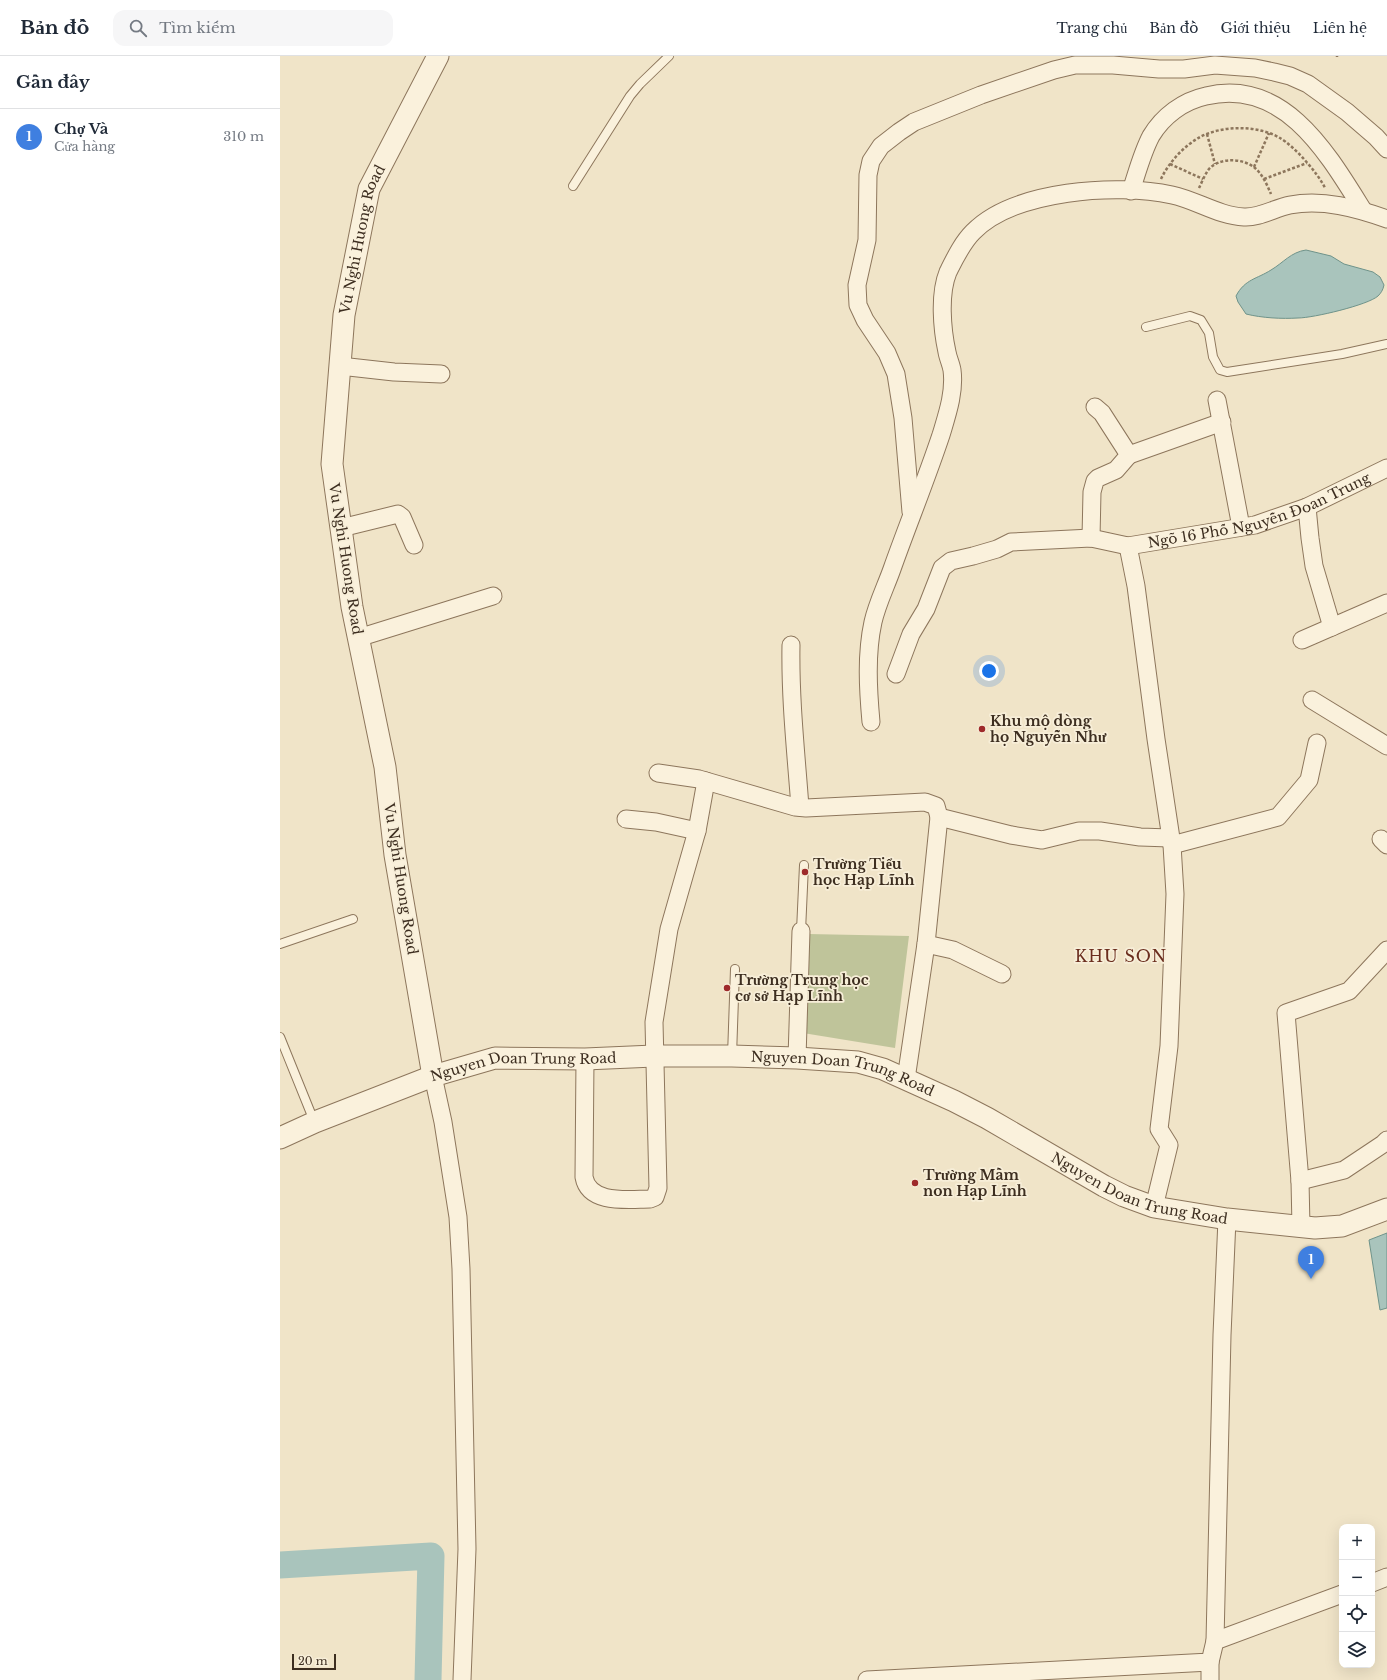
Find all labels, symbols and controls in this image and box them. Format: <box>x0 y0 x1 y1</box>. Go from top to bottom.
search box <box>113 10 393 46</box>
text: Bản đồ <box>20 16 89 39</box>
icon: search <box>127 17 149 39</box>
text: Tìm kiếm <box>159 18 236 37</box>
text: Trang chủ <box>1057 19 1127 37</box>
text: Bản đồ <box>1149 19 1198 37</box>
text: Giới thiệu <box>1220 19 1291 37</box>
text: Liên hệ <box>1313 19 1367 37</box>
text: Gần đây <box>16 72 90 93</box>
text: Chợ Và <box>54 119 108 138</box>
text: 1 <box>26 128 32 145</box>
text: 310 m <box>223 128 264 145</box>
text: Cửa hàng <box>54 138 115 155</box>
street label: Vu Nghi Huong Road <box>335 161 389 317</box>
street label: Ngõ 16 Phố Nguyễn Đoan Trung <box>1146 468 1374 552</box>
street label: Vu Nghi Huong Road <box>325 481 367 637</box>
your location <box>979 661 999 681</box>
place label: Khu mộ dòng họ Nguyễn Như <box>990 712 1107 746</box>
marker: Khu mộ dòng họ Nguyễn Như <box>977 724 987 734</box>
street label: Vu Nghi Huong Road <box>380 801 422 957</box>
place label: Trường Tiểu học Hạp Lĩnh <box>813 855 914 889</box>
marker: Trường Tiểu học Hạp Lĩnh <box>800 867 810 877</box>
district label: KHU SON <box>1075 946 1167 966</box>
place label: Trường Trung học cơ sở Hạp Lĩnh <box>735 971 869 1005</box>
marker: Trường Trung học cơ sở Hạp Lĩnh <box>722 983 732 993</box>
street label: Nguyen Doan Trung Road <box>428 1048 617 1085</box>
street label: Nguyen Doan Trung Road <box>751 1048 938 1100</box>
street label: Nguyen Doan Trung Road <box>1048 1148 1230 1228</box>
place label: Trường Mầm non Hạp Lĩnh <box>923 1166 1027 1200</box>
marker: Trường Mầm non Hạp Lĩnh <box>910 1178 920 1188</box>
pin: 1 <box>1298 1246 1324 1279</box>
map controls <box>1339 1524 1375 1668</box>
button: + <box>1339 1524 1375 1560</box>
button: − <box>1339 1560 1375 1596</box>
button: locate <box>1339 1596 1375 1632</box>
button: layers <box>1339 1632 1375 1668</box>
scale bar <box>292 1652 336 1671</box>
text: 20 m <box>298 1654 328 1668</box>

